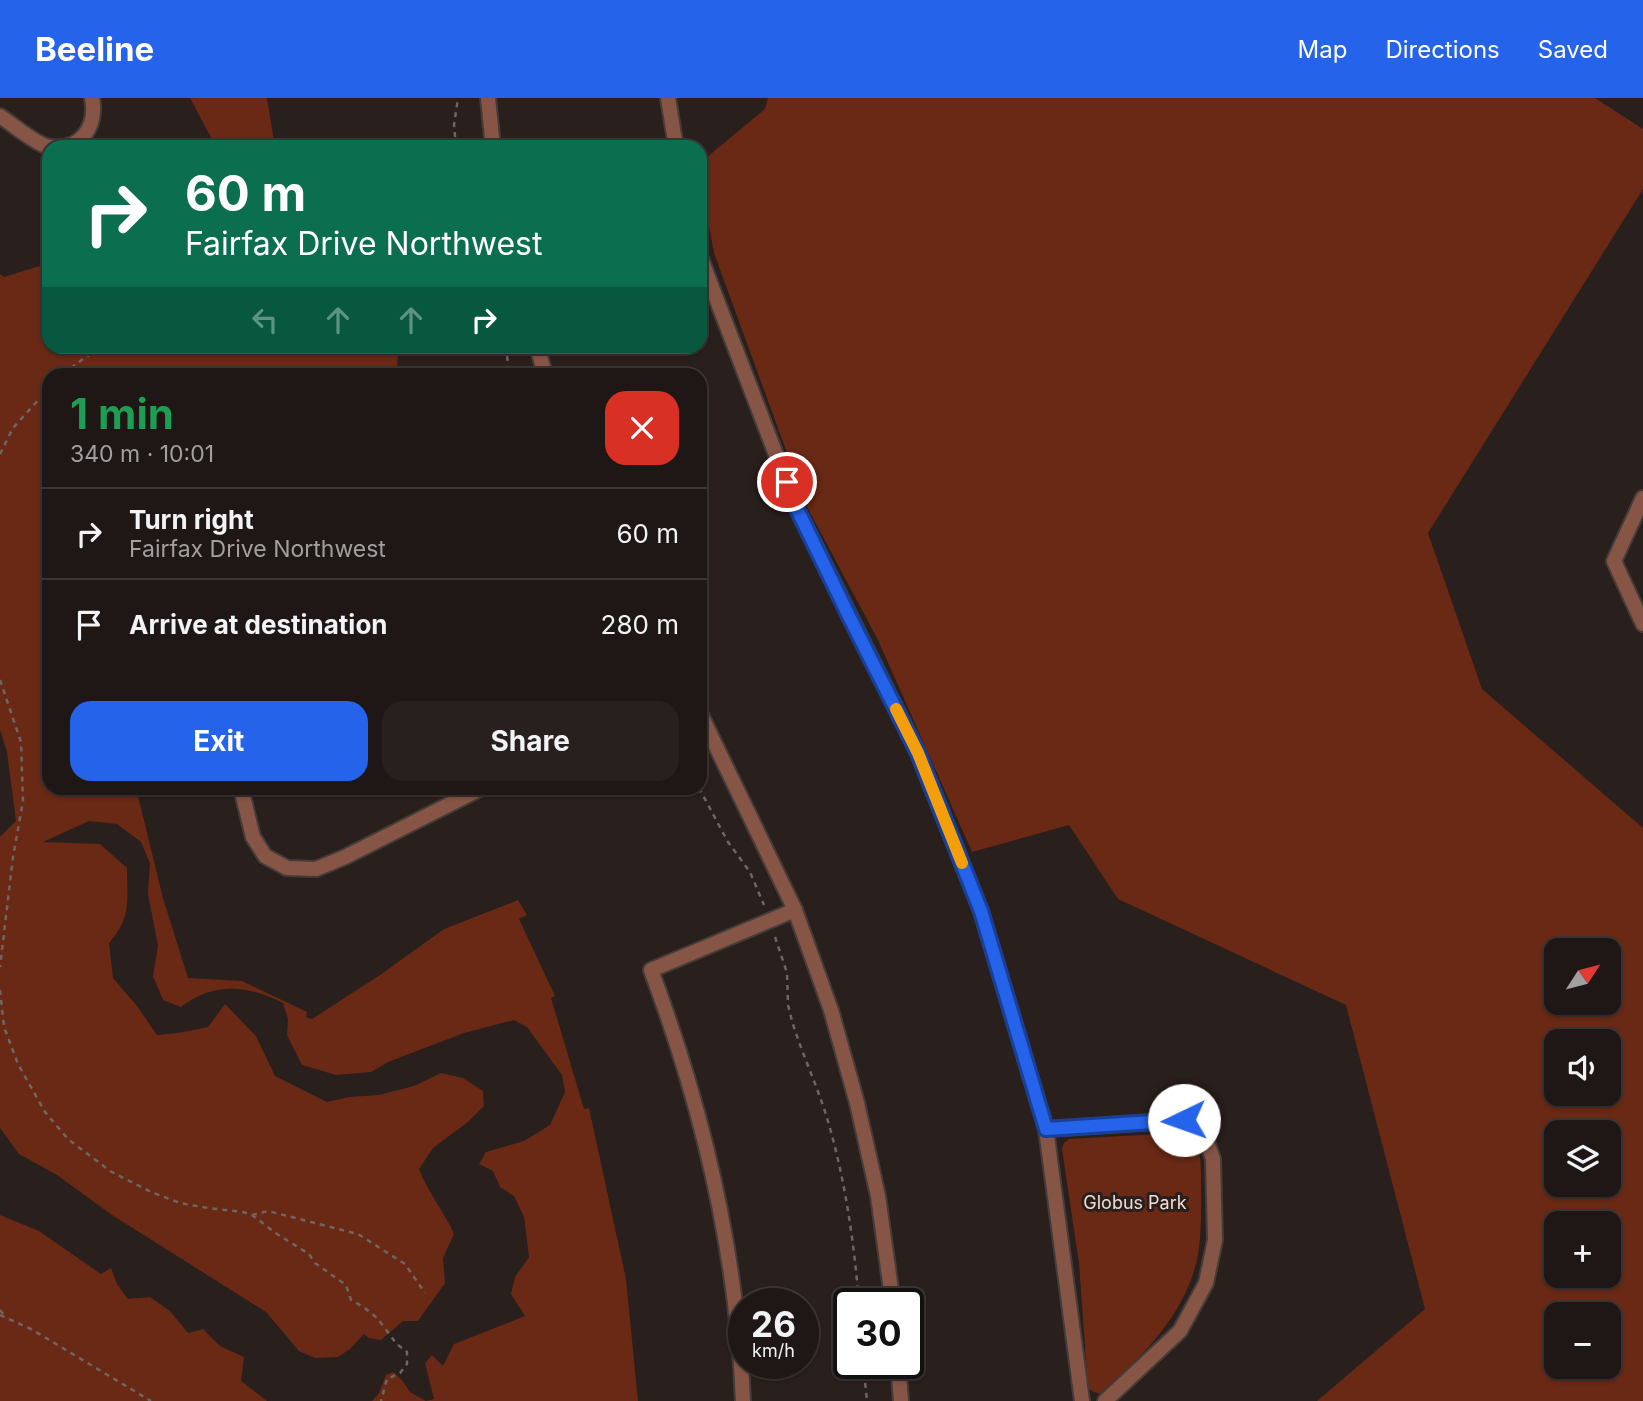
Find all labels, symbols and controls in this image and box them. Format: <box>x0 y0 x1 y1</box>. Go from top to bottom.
text: Beeline <box>35 29 154 69</box>
text: Map <box>1298 35 1347 64</box>
text: Directions <box>1385 35 1500 64</box>
text: Saved <box>1538 35 1608 64</box>
text: 60 m <box>185 164 306 223</box>
icon: right <box>70 168 161 259</box>
text: Fairfax Drive Northwest <box>185 224 542 263</box>
icon: left <box>246 301 284 339</box>
icon: ahead <box>319 301 357 339</box>
icon: ahead <box>392 301 430 339</box>
icon: right <box>465 301 503 339</box>
text: 1 min <box>70 388 174 439</box>
button: close <box>605 391 679 465</box>
text: 340 m · 10:01 <box>70 440 214 468</box>
pin <box>757 452 817 512</box>
icon: arrive <box>768 463 806 501</box>
text: Turn right <box>129 504 254 535</box>
icon: right <box>70 515 108 553</box>
text: 60 m <box>616 518 679 549</box>
text: Fairfax Drive Northwest <box>129 535 386 563</box>
icon: arrive <box>70 606 108 644</box>
text: Arrive at destination <box>129 609 388 640</box>
text: 280 m <box>601 609 679 640</box>
button: Exit <box>70 701 368 781</box>
button: Share <box>382 701 679 781</box>
north arrow <box>1544 938 1620 1015</box>
map controls <box>1544 938 1621 1379</box>
button: sound <box>1544 1029 1621 1106</box>
position arrow <box>1147 1083 1221 1157</box>
button: layers <box>1544 1120 1621 1197</box>
park label: Globus Park <box>1083 1192 1187 1213</box>
button: + <box>1544 1211 1621 1288</box>
speed limit sign: 30 <box>833 1288 924 1379</box>
button: − <box>1544 1302 1621 1379</box>
text: 26 <box>751 1303 796 1345</box>
text: km/h <box>752 1340 795 1361</box>

